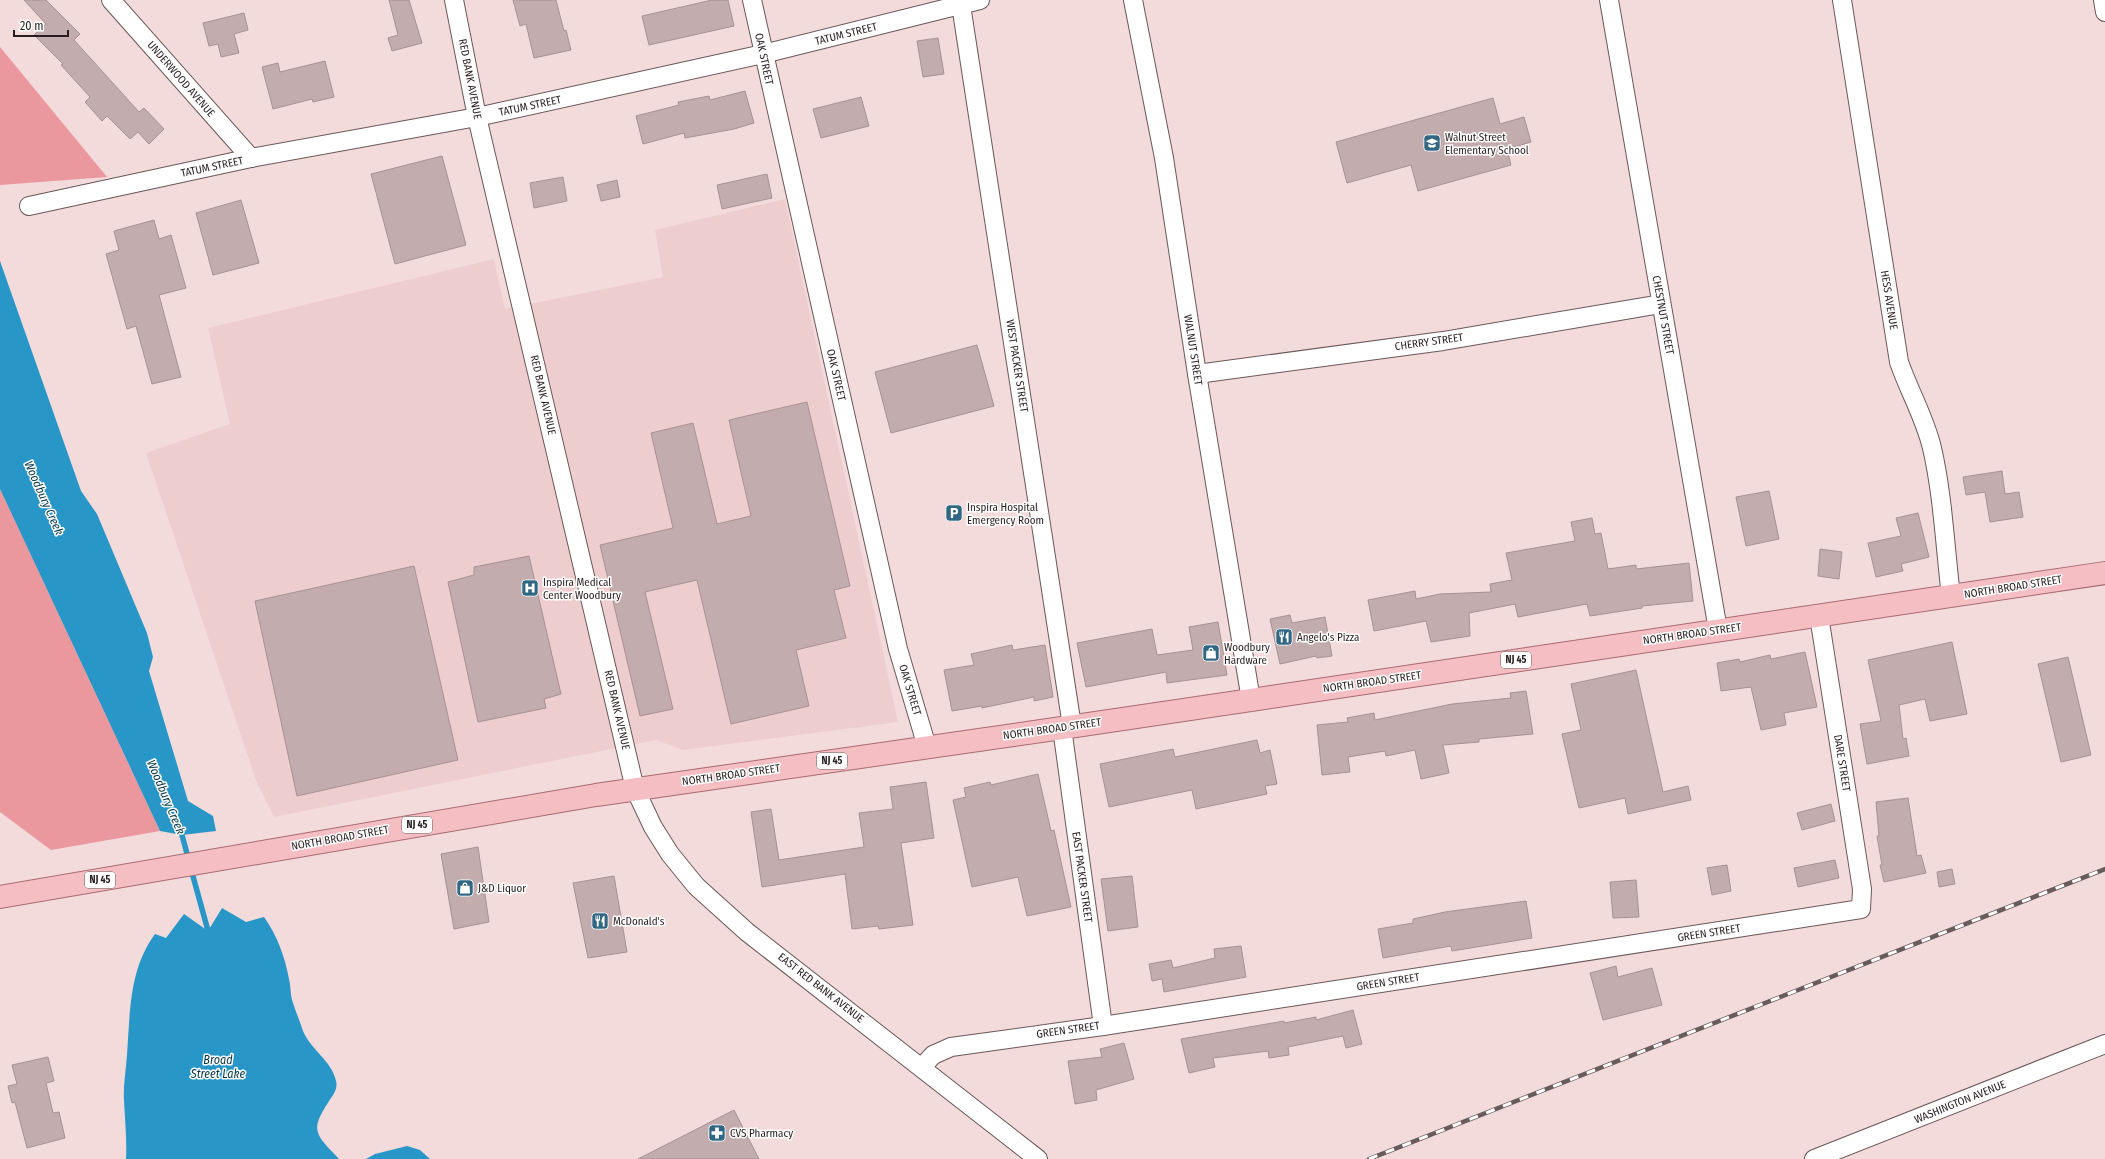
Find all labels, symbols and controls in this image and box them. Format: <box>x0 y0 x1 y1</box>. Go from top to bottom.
scale bar <box>14 12 68 38</box>
text: 20 m <box>20 19 44 33</box>
street label: TATUM STREET <box>814 20 879 48</box>
street label: OAK STREET <box>752 32 776 87</box>
street label: UNDERWOOD AVENUE <box>144 38 218 120</box>
street label: RED BANK AVENUE <box>456 38 484 120</box>
street label: TATUM STREET <box>498 93 563 119</box>
place label: Walnut Street Elementary School <box>1445 131 1529 157</box>
school or university icon: Walnut Street Elementary School <box>1422 133 1442 153</box>
street label: TATUM STREET <box>180 154 245 180</box>
street label: HESS AVENUE <box>1878 269 1900 331</box>
street label: CHESTNUT STREET <box>1650 274 1677 356</box>
street label: WALNUT STREET <box>1181 314 1205 387</box>
street label: WEST PACKER STREET <box>1003 319 1031 414</box>
street label: CHERRY STREET <box>1394 331 1465 353</box>
street label: OAK STREET <box>824 348 848 403</box>
street label: RED BANK AVENUE <box>527 354 559 436</box>
water label: Woodbury Creek <box>21 459 67 537</box>
place label: Inspira Hospital Emergency Room <box>967 501 1044 527</box>
parking icon: Inspira Hospital Emergency Room <box>944 503 964 523</box>
street label: NORTH BROAD STREET <box>1963 573 2064 601</box>
place label: Inspira Medical Center Woodbury <box>543 576 621 602</box>
hospital icon: Inspira Medical Center Woodbury <box>520 578 540 598</box>
street label: NORTH BROAD STREET <box>1642 621 1743 647</box>
restaurant icon: Angelo's Pizza <box>1274 627 1294 647</box>
place label: Angelo's Pizza <box>1297 631 1359 644</box>
place label: Woodbury Hardware <box>1224 641 1270 667</box>
shop icon: Woodbury Hardware <box>1201 643 1221 663</box>
road number: NJ 45 <box>1501 652 1531 668</box>
street label: OAK STREET <box>896 663 924 718</box>
street label: RED BANK AVENUE <box>601 669 633 751</box>
street label: NORTH BROAD STREET <box>1322 669 1423 695</box>
street label: NORTH BROAD STREET <box>1002 716 1103 742</box>
street label: DARE STREET <box>1831 734 1853 793</box>
road number: NJ 45 <box>817 753 847 769</box>
water label: Woodbury Creek <box>144 758 188 836</box>
street label: NORTH BROAD STREET <box>681 762 782 788</box>
road number: NJ 45 <box>402 817 432 833</box>
street label: NORTH BROAD STREET <box>290 823 391 853</box>
street label: EAST PACKER STREET <box>1069 831 1095 924</box>
road number: NJ 45 <box>85 872 115 888</box>
shop icon: J&D Liquor <box>455 878 475 898</box>
place label: J&D Liquor <box>478 882 526 895</box>
restaurant icon: McDonald's <box>590 911 610 931</box>
place label: McDonald's <box>613 915 665 928</box>
street label: GREEN STREET <box>1677 921 1742 944</box>
street label: EAST RED BANK AVENUE <box>775 950 867 1026</box>
street label: GREEN STREET <box>1356 970 1421 993</box>
street label: GREEN STREET <box>1036 1019 1101 1041</box>
water label: Broad Street Lake <box>190 1053 246 1081</box>
street label: WASHINGTON AVENUE <box>1912 1078 2008 1126</box>
pharmacy icon: CVS Pharmacy <box>707 1123 727 1143</box>
place label: CVS Pharmacy <box>730 1127 793 1140</box>

